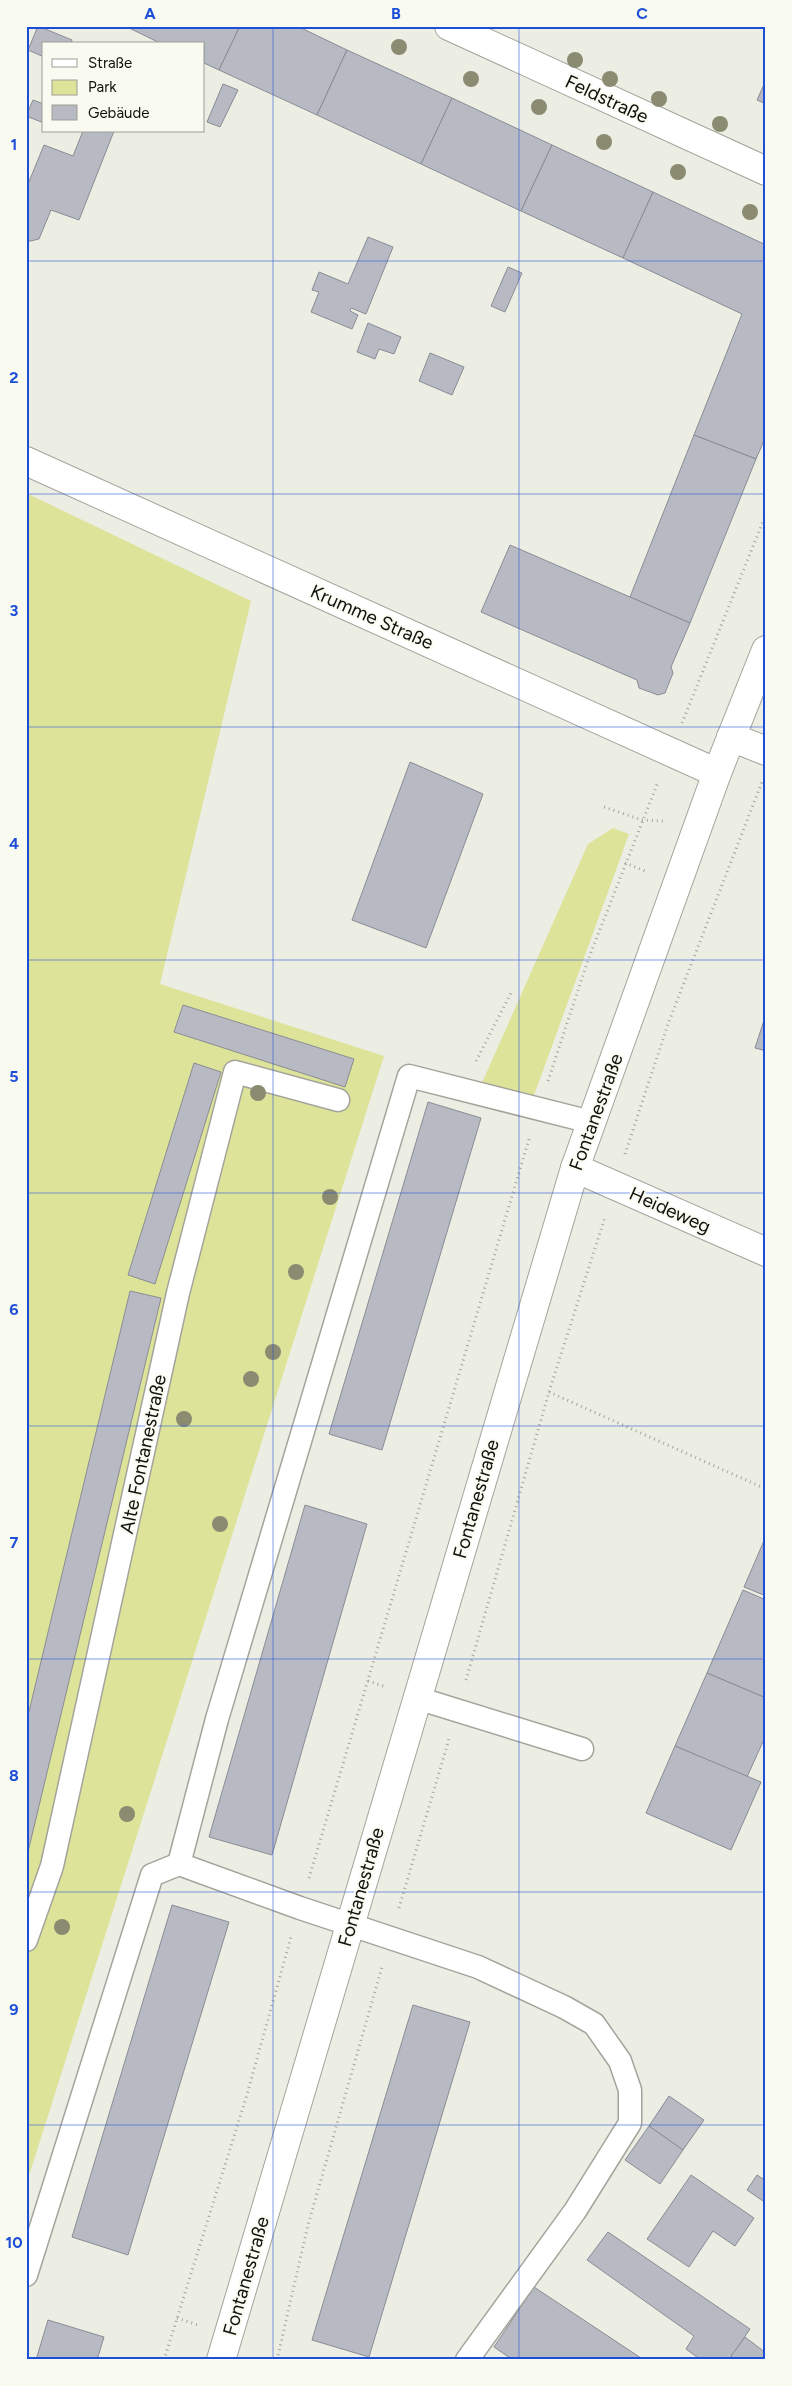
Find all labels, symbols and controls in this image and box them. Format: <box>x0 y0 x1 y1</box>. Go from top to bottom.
text: A <box>144 4 156 23</box>
text: B <box>391 4 401 23</box>
text: C <box>636 4 648 23</box>
legend <box>42 42 205 132</box>
text: Straße <box>88 54 132 72</box>
street label: Feldstraße <box>562 70 652 128</box>
text: Park <box>88 78 117 96</box>
text: Gebäude <box>88 104 149 122</box>
text: 1 <box>11 135 17 154</box>
text: 2 <box>9 368 19 387</box>
street label: Krumme Straße <box>307 580 437 654</box>
text: 3 <box>10 601 19 620</box>
text: 4 <box>9 834 19 853</box>
street label: Fontanestraße <box>564 1050 628 1174</box>
text: 5 <box>9 1067 19 1086</box>
street label: Heideweg <box>626 1182 714 1238</box>
text: 6 <box>9 1300 19 1319</box>
street label: Alte Fontanestraße <box>115 1372 171 1536</box>
street label: Fontanestraße <box>448 1437 504 1561</box>
text: 7 <box>10 1533 19 1552</box>
text: 8 <box>9 1766 19 1785</box>
street label: Fontanestraße <box>333 1825 389 1949</box>
text: 9 <box>9 2000 19 2019</box>
street label: Fontanestraße <box>218 2214 274 2338</box>
text: 10 <box>5 2233 23 2252</box>

